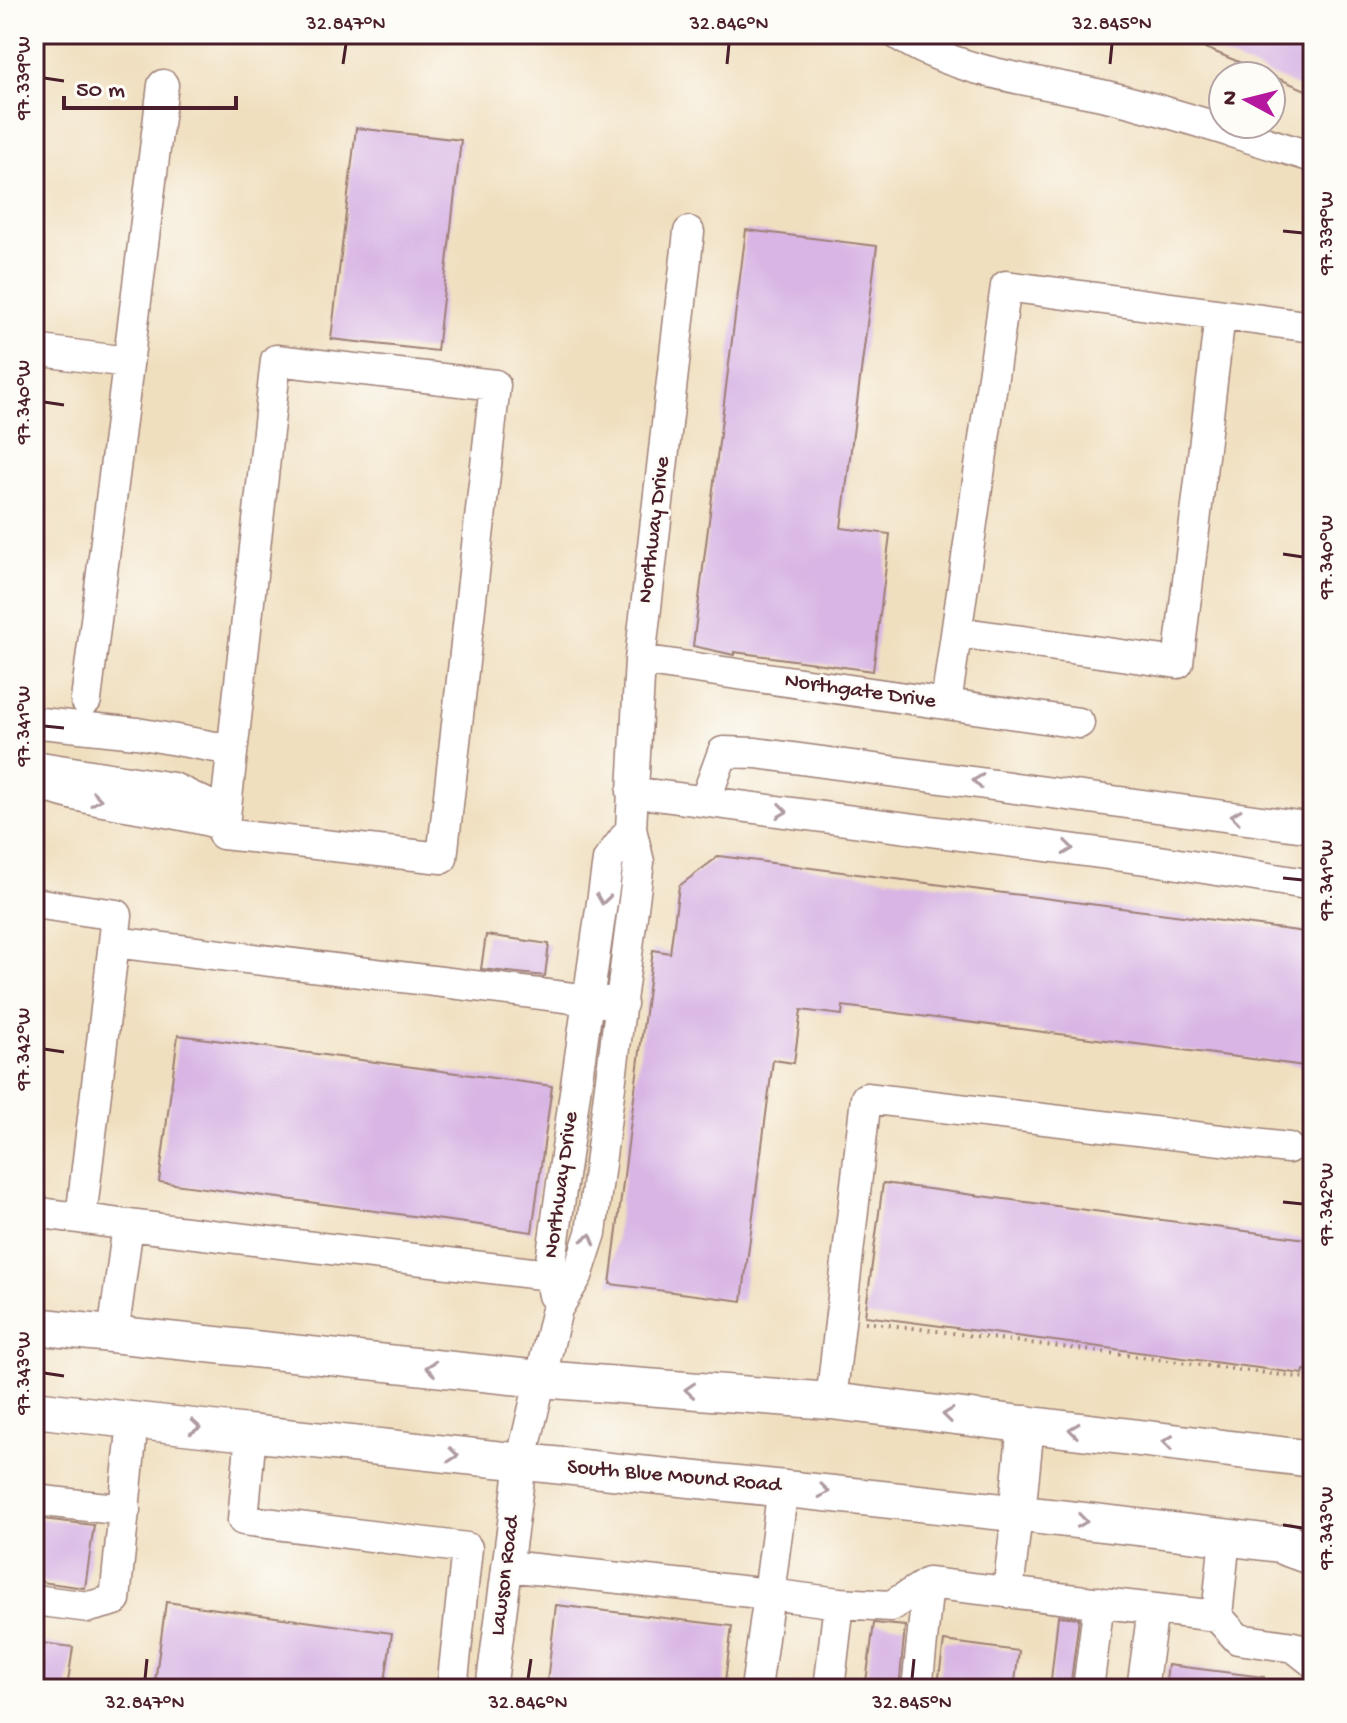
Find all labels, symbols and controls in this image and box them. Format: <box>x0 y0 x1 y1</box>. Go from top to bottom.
text: 32.847°N <box>305 14 386 37</box>
text: 32.846°N <box>688 14 769 37</box>
text: 32.845°N <box>1071 14 1152 37</box>
text: 97.339°W <box>14 36 37 121</box>
scale bar <box>64 60 236 110</box>
north arrow <box>1207 60 1287 140</box>
text: 50 m <box>76 77 125 106</box>
text: N <box>1217 89 1245 107</box>
text: 97.339°W <box>1317 191 1340 276</box>
text: 97.340°W <box>14 360 37 445</box>
street label: Northway Drive <box>633 455 677 605</box>
text: 97.340°W <box>1317 515 1340 600</box>
street label: Northgate Drive <box>783 669 938 716</box>
text: 97.341°W <box>14 686 37 767</box>
one-way arrow <box>971 773 985 790</box>
one-way arrow <box>90 790 103 807</box>
one-way arrow <box>775 802 789 819</box>
one-way arrow <box>1229 808 1243 825</box>
one-way arrow <box>1061 840 1074 857</box>
text: 97.341°W <box>1317 840 1340 921</box>
one-way arrow <box>595 892 612 906</box>
text: 97.342°W <box>14 1008 37 1091</box>
street label: Northway Drive <box>539 1109 585 1260</box>
text: 97.342°W <box>1317 1163 1340 1246</box>
one-way arrow <box>579 1232 596 1246</box>
text: 97.343°W <box>14 1332 37 1415</box>
one-way arrow <box>424 1359 437 1376</box>
one-way arrow <box>683 1382 696 1399</box>
one-way arrow <box>941 1407 955 1424</box>
one-way arrow <box>189 1418 202 1435</box>
one-way arrow <box>1067 1422 1080 1439</box>
one-way arrow <box>1161 1433 1174 1450</box>
one-way arrow <box>447 1447 460 1464</box>
street label: South Blue Mound Road <box>566 1455 784 1499</box>
one-way arrow <box>818 1483 831 1500</box>
text: 97.343°W <box>1317 1487 1340 1570</box>
one-way arrow <box>1075 1512 1089 1529</box>
street label: Lawson Road <box>486 1513 527 1637</box>
text: 32.847°N <box>104 1693 185 1716</box>
text: 32.846°N <box>487 1693 568 1716</box>
text: 32.845°N <box>871 1693 952 1716</box>

